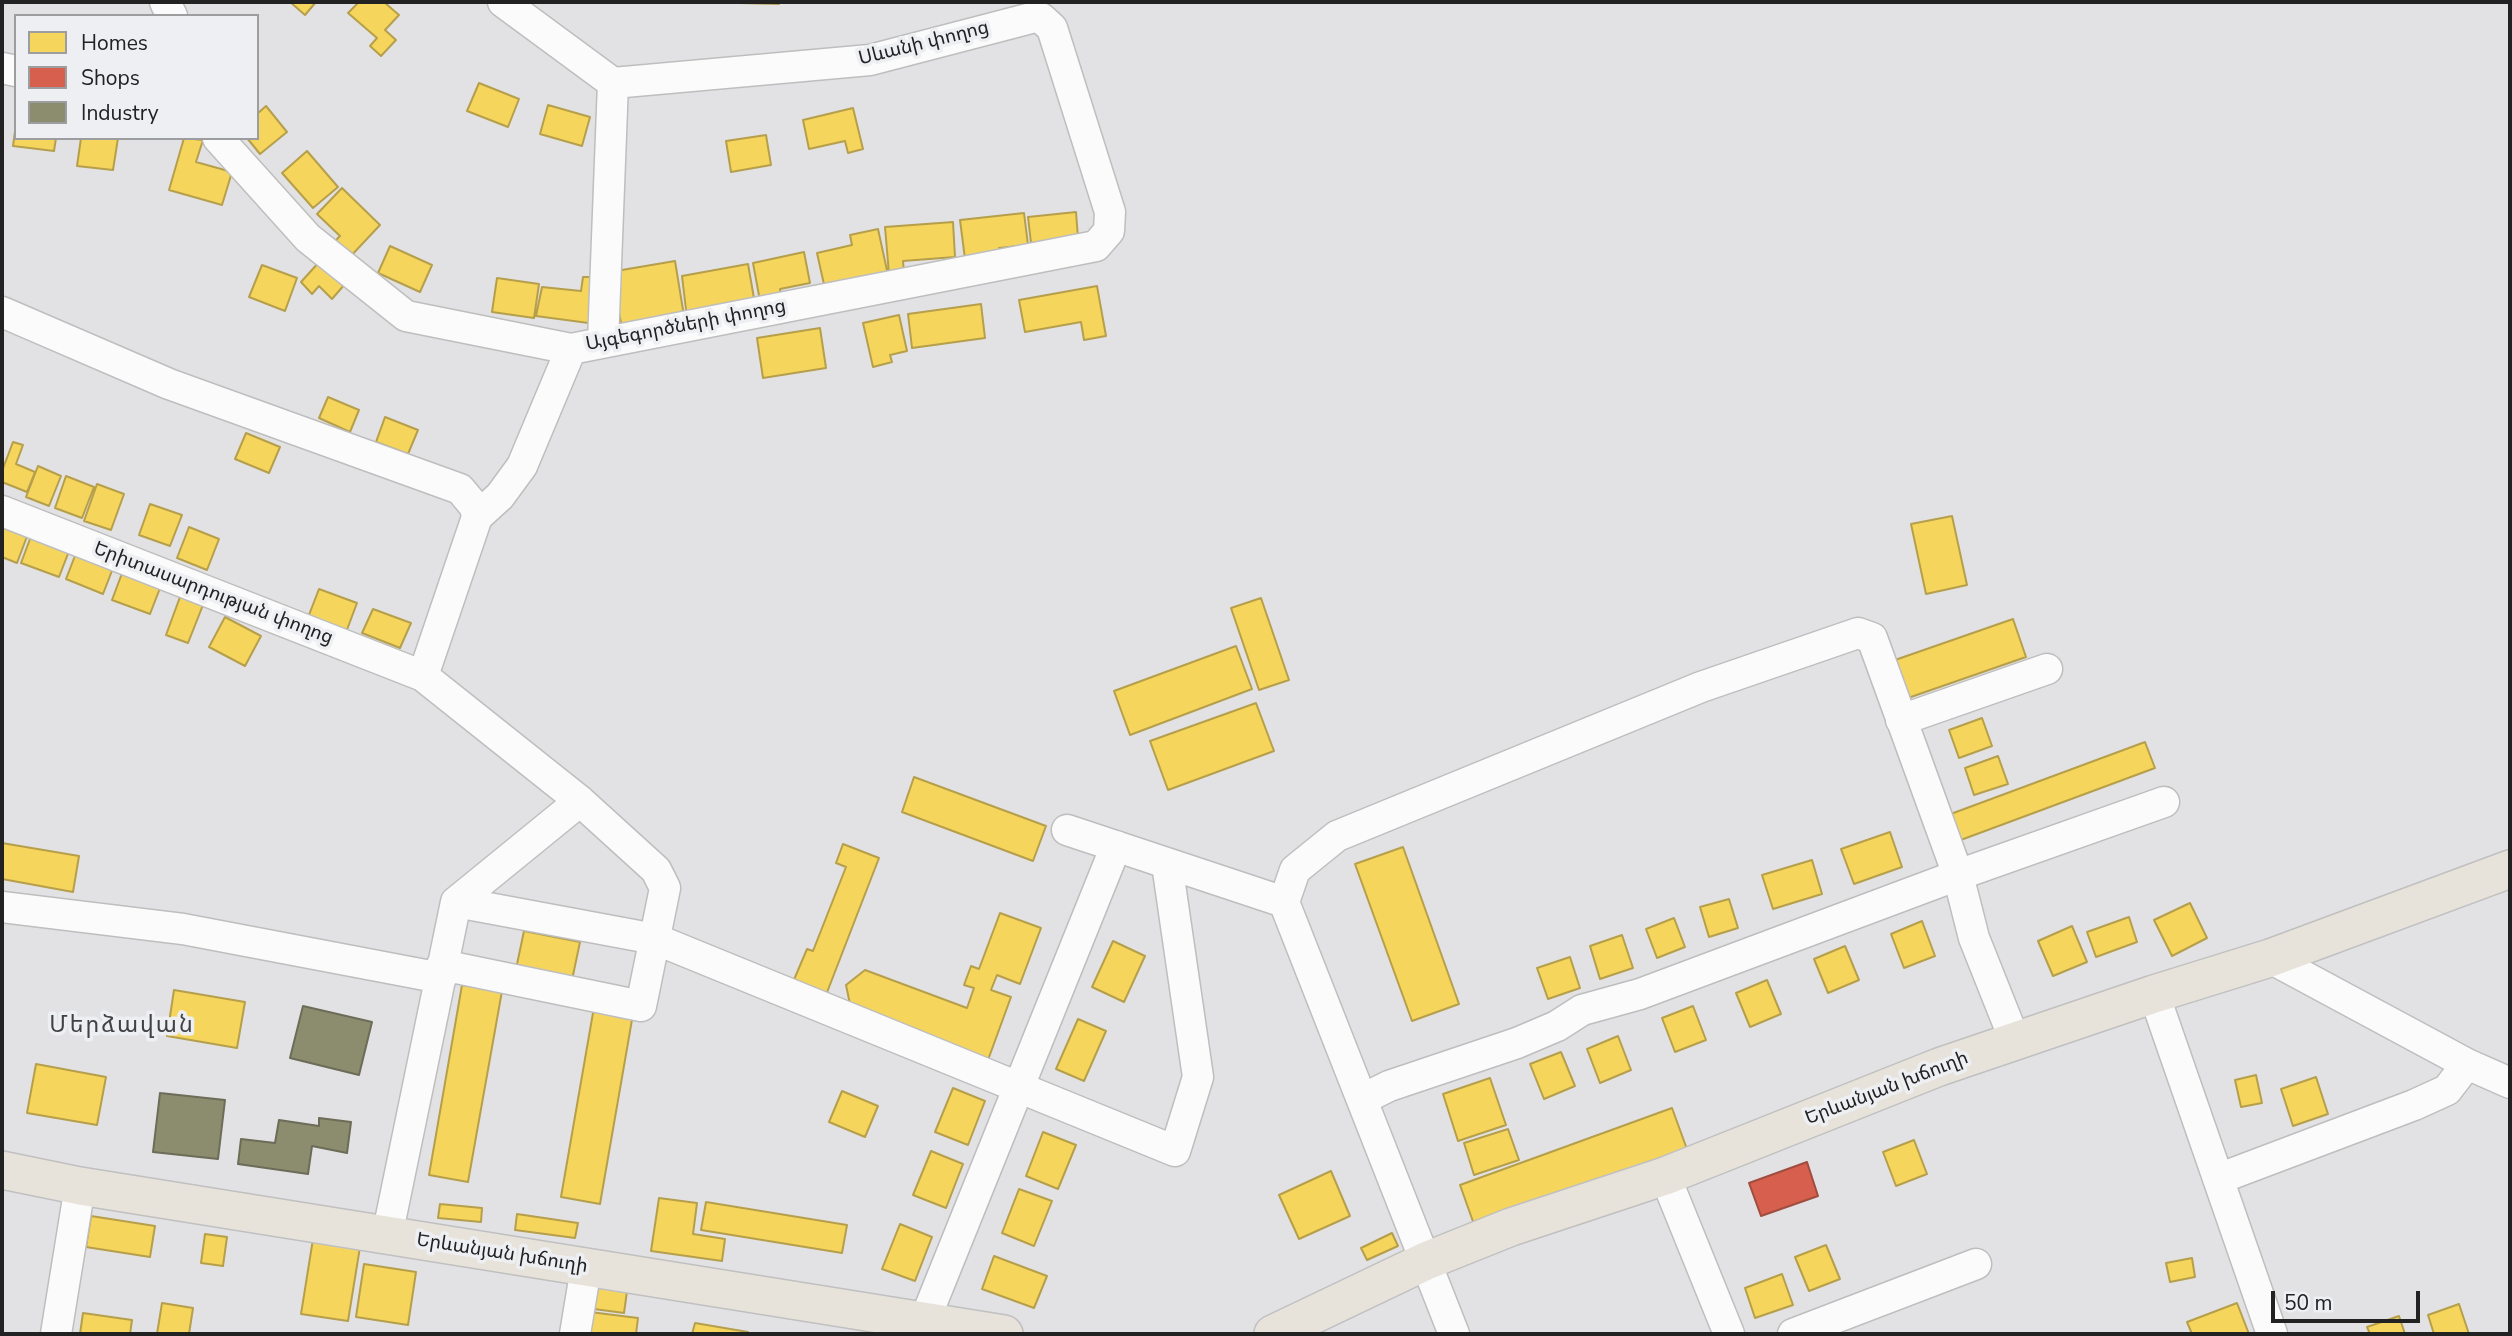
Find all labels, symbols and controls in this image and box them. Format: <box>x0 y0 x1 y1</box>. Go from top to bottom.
legend <box>14 14 259 140</box>
street label: Սևանի փողոց <box>856 17 992 71</box>
text: Homes <box>81 29 148 57</box>
text: Shops <box>81 64 140 92</box>
text: Industry <box>81 99 159 127</box>
street label: Այգեգործների փողոց <box>584 295 788 357</box>
street label: Երիտասարդության փողոց <box>90 538 336 650</box>
district label: Մերձավան <box>50 1012 194 1040</box>
street label: Երևանյան խճուղի <box>1802 1047 1972 1131</box>
street label: Երևանյան խճուղի <box>415 1229 589 1279</box>
scale bar <box>2274 1276 2423 1320</box>
text: 50 m <box>2284 1289 2333 1317</box>

